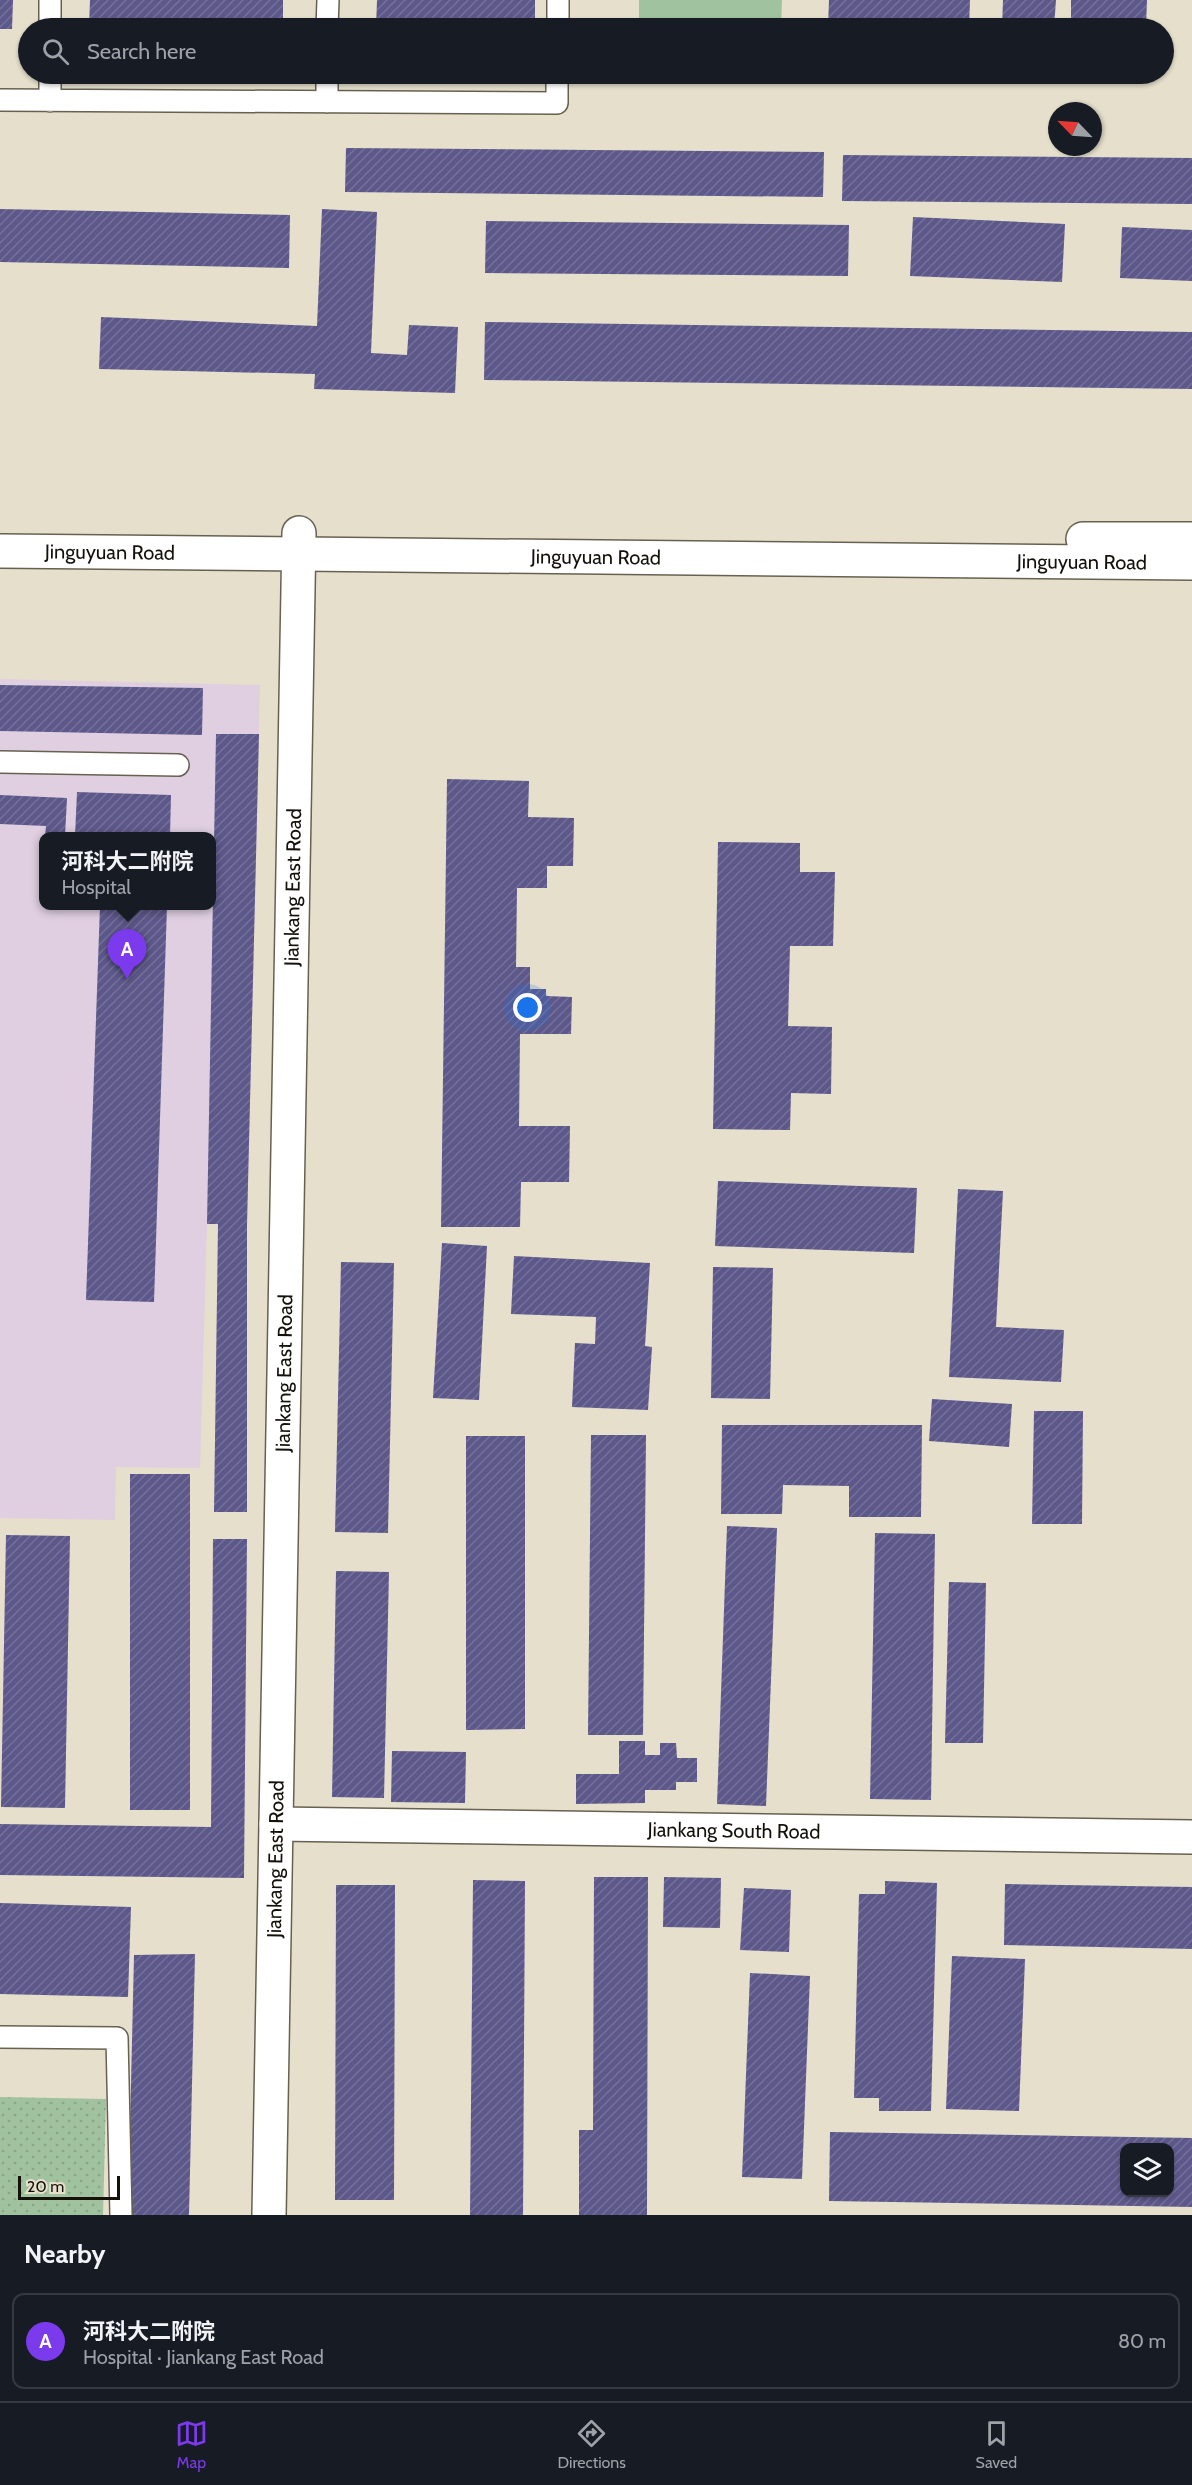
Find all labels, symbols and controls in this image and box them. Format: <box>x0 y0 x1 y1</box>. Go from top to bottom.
search box <box>18 18 1174 84</box>
icon: search <box>39 35 72 68</box>
text: Search here <box>87 38 196 65</box>
north arrow <box>1048 102 1102 156</box>
street label: Jinguyuan Road <box>44 539 175 565</box>
street label: Jinguyuan Road <box>530 544 661 570</box>
street label: Jinguyuan Road <box>1016 549 1147 575</box>
street label: Jiankang East Road <box>279 808 306 967</box>
popup <box>39 832 216 910</box>
text: 河科大二附院 <box>61 848 194 875</box>
text: Hospital <box>61 875 131 899</box>
pin: A <box>108 930 146 979</box>
your location <box>513 993 542 1022</box>
street label: Jiankang East Road <box>271 1294 297 1453</box>
street label: Jiankang East Road <box>262 1780 289 1939</box>
street label: Jiankang South Road <box>646 1817 821 1844</box>
map controls <box>1120 2143 1174 2197</box>
button: layers <box>1120 2143 1174 2197</box>
scale bar <box>18 2173 120 2200</box>
text: 20 m <box>27 2177 64 2196</box>
text: Nearby <box>24 2238 105 2270</box>
text: 河科大二附院 <box>83 2318 215 2345</box>
text: A <box>39 2329 52 2353</box>
text: 80 m <box>1118 2329 1166 2353</box>
text: Hospital · Jiankang East Road <box>83 2345 324 2369</box>
tab: Map <box>175 2417 208 2472</box>
tab: Directions <box>558 2417 626 2472</box>
tab: Saved <box>976 2417 1017 2472</box>

